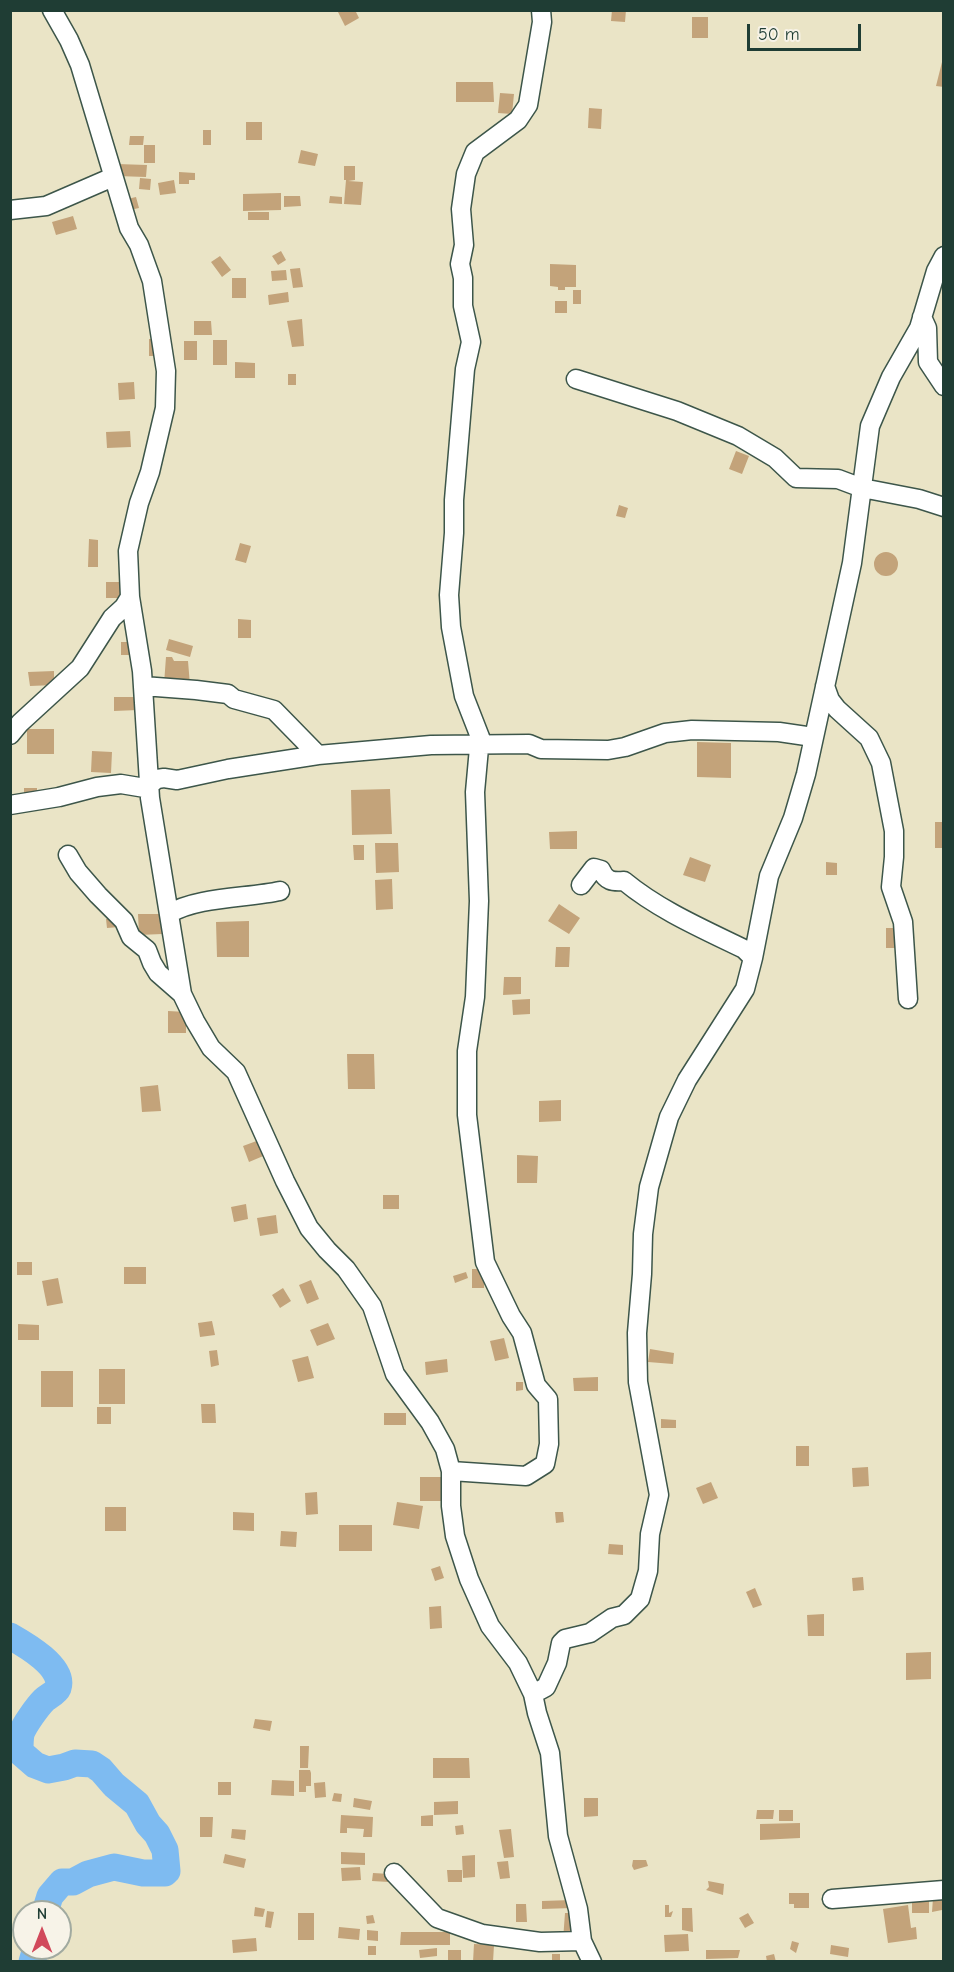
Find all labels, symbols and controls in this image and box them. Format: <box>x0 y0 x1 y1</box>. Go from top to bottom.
scale bar <box>750 12 864 50</box>
text: 50 m <box>758 24 800 45</box>
north arrow <box>12 1900 72 1960</box>
text: N <box>37 1905 47 1923</box>

